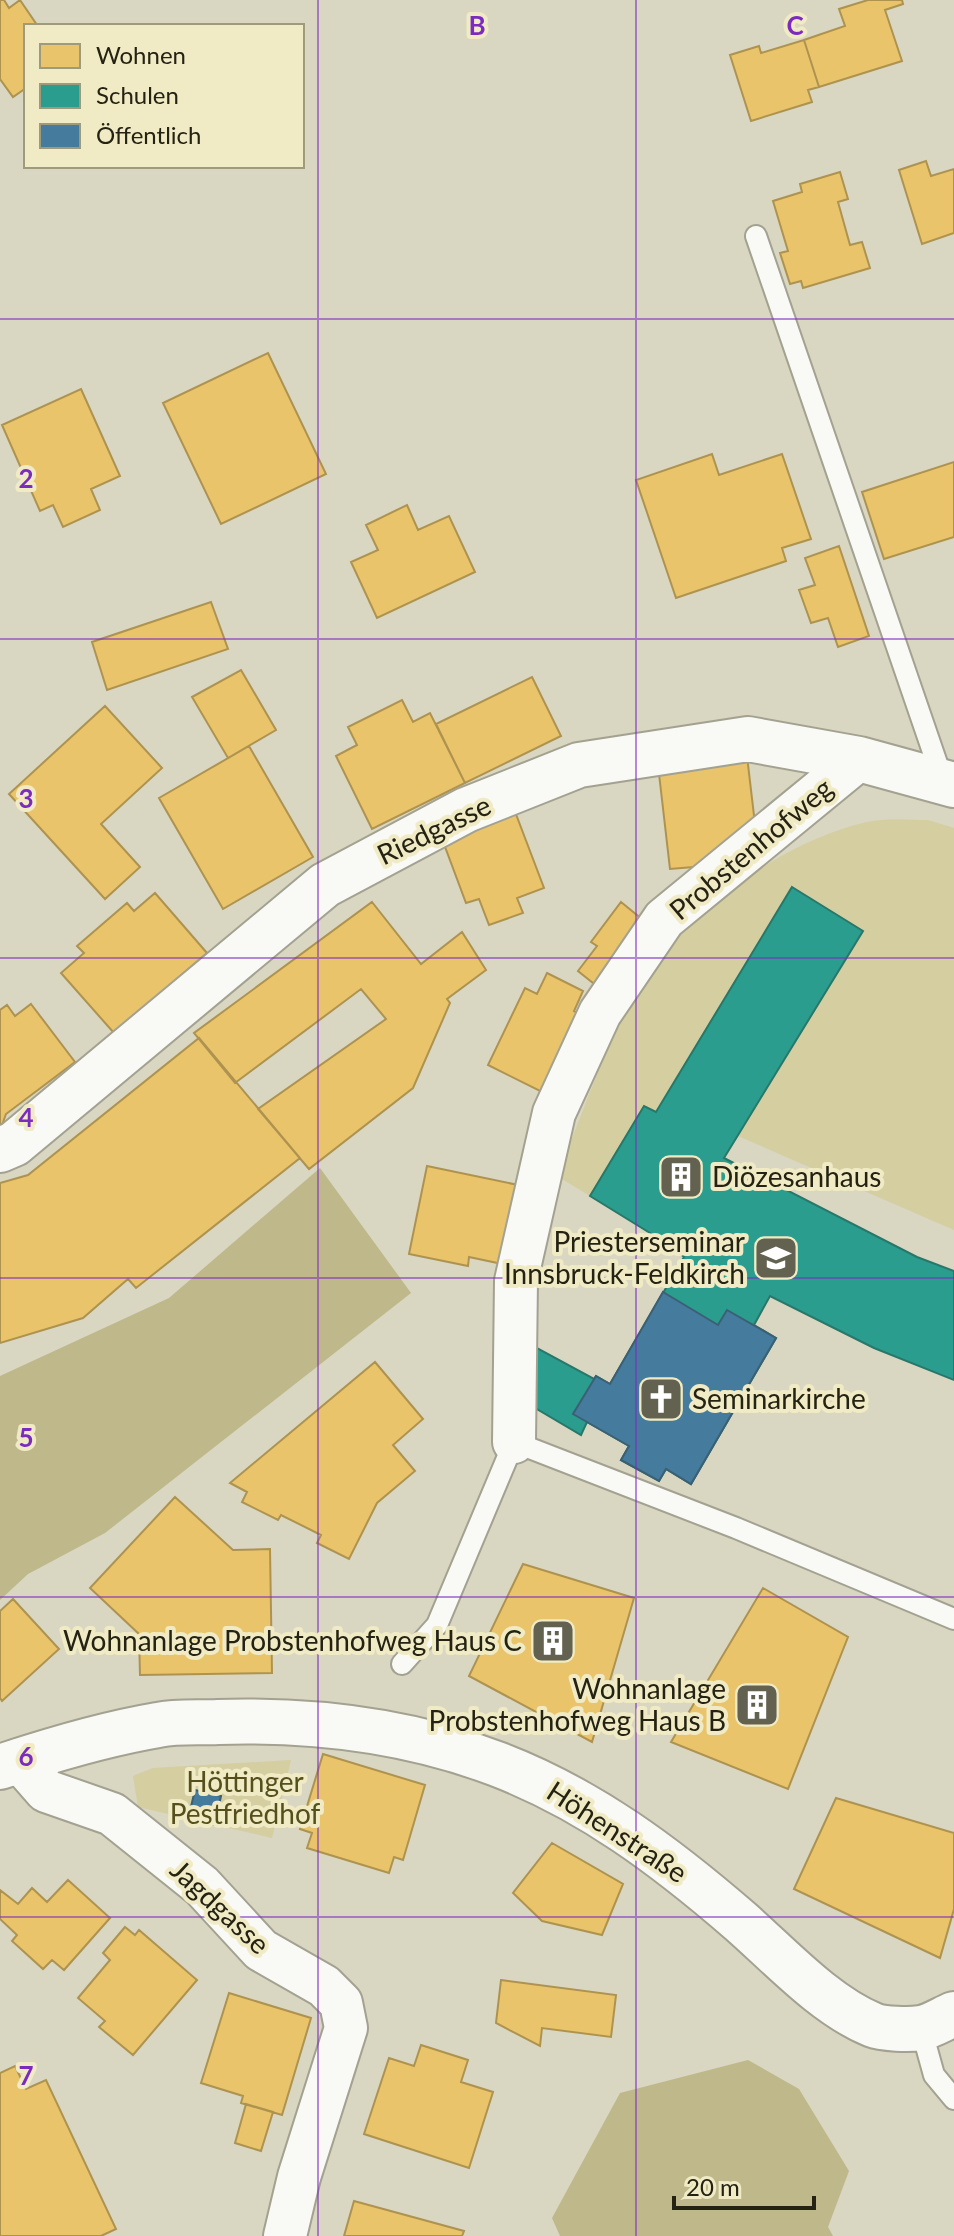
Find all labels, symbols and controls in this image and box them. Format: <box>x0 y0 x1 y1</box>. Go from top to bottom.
text: B <box>468 9 486 41</box>
text: C <box>786 9 804 41</box>
legend <box>24 24 304 168</box>
text: Wohnen <box>96 40 186 69</box>
text: Schulen <box>96 80 179 109</box>
text: Öffentlich <box>96 120 201 149</box>
text: 2 <box>18 462 34 494</box>
street label: Probstenhofweg <box>662 770 839 926</box>
text: 3 <box>18 782 34 814</box>
street label: Riedgasse <box>371 787 496 871</box>
text: 4 <box>18 1101 34 1133</box>
building icon: Diözesanhaus <box>657 1153 705 1201</box>
place label: Diözesanhaus <box>712 1159 881 1193</box>
place label: Priesterseminar Innsbruck-Feldkirch <box>504 1224 745 1290</box>
school or university icon: Priesterseminar Innsbruck-Feldkirch <box>752 1234 800 1282</box>
church icon: Seminarkirche <box>637 1375 685 1423</box>
place label: Seminarkirche <box>692 1381 866 1415</box>
text: 5 <box>18 1421 34 1453</box>
building icon: Wohnanlage Probstenhofweg Haus C <box>529 1617 577 1665</box>
place label: Wohnanlage Probstenhofweg Haus C <box>63 1623 522 1657</box>
place label: Wohnanlage Probstenhofweg Haus B <box>429 1671 726 1737</box>
building icon: Wohnanlage Probstenhofweg Haus B <box>733 1681 781 1729</box>
text: 6 <box>18 1740 34 1772</box>
park label: Höttinger Pestfriedhof <box>170 1764 320 1830</box>
street label: Höhenstraße <box>541 1773 694 1889</box>
street label: Jagdgasse <box>164 1852 277 1961</box>
text: 7 <box>18 2059 34 2091</box>
scale bar <box>674 2160 814 2210</box>
text: 20 m <box>686 2172 740 2201</box>

